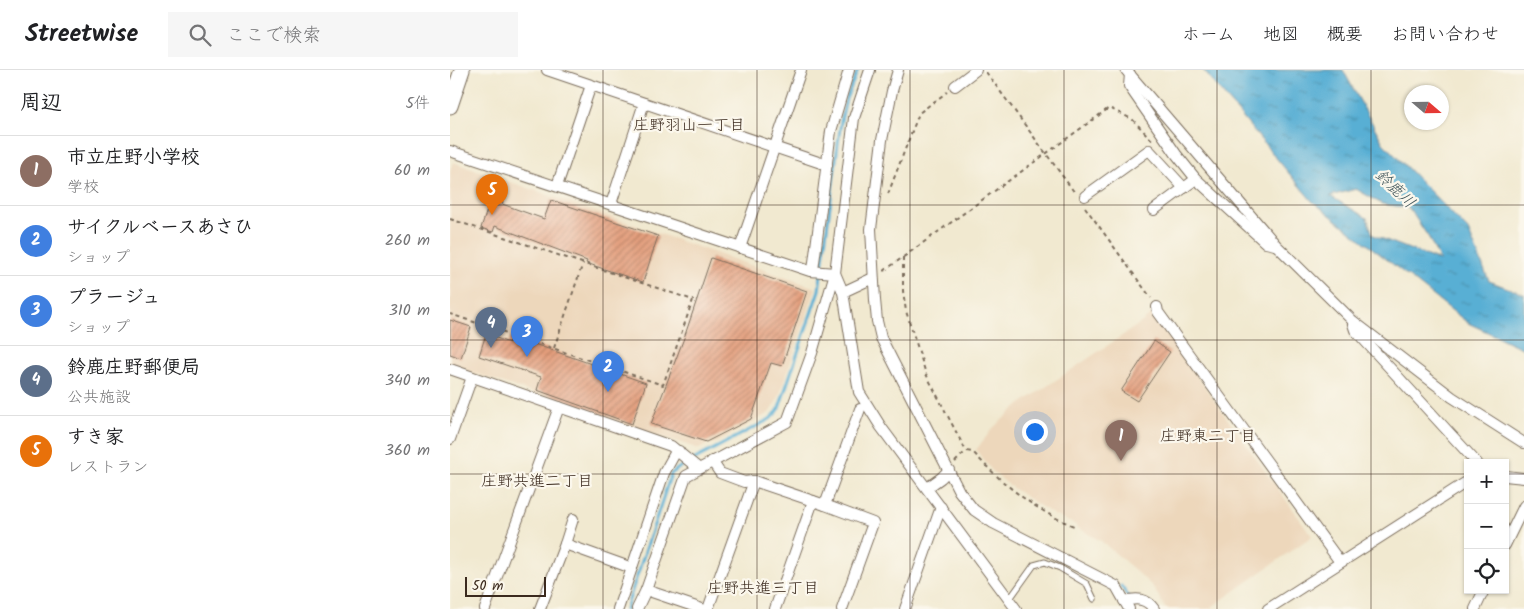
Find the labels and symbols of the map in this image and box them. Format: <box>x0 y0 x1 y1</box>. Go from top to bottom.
north arrow <box>1404 85 1449 130</box>
district label: 庄野羽山一丁目 <box>633 113 745 138</box>
water label: 鈴鹿川 <box>1369 163 1421 215</box>
pin: 5 <box>476 174 508 215</box>
pin: 4 <box>475 307 507 348</box>
pin: 3 <box>511 316 543 357</box>
pin: 2 <box>592 351 624 392</box>
your location <box>1022 419 1048 445</box>
pin: 1 <box>1105 420 1137 461</box>
district label: 庄野東二丁目 <box>1160 424 1256 449</box>
district label: 庄野共進二丁目 <box>481 469 593 494</box>
scale bar <box>465 574 546 597</box>
district label: 庄野共進三丁目 <box>707 576 819 601</box>

